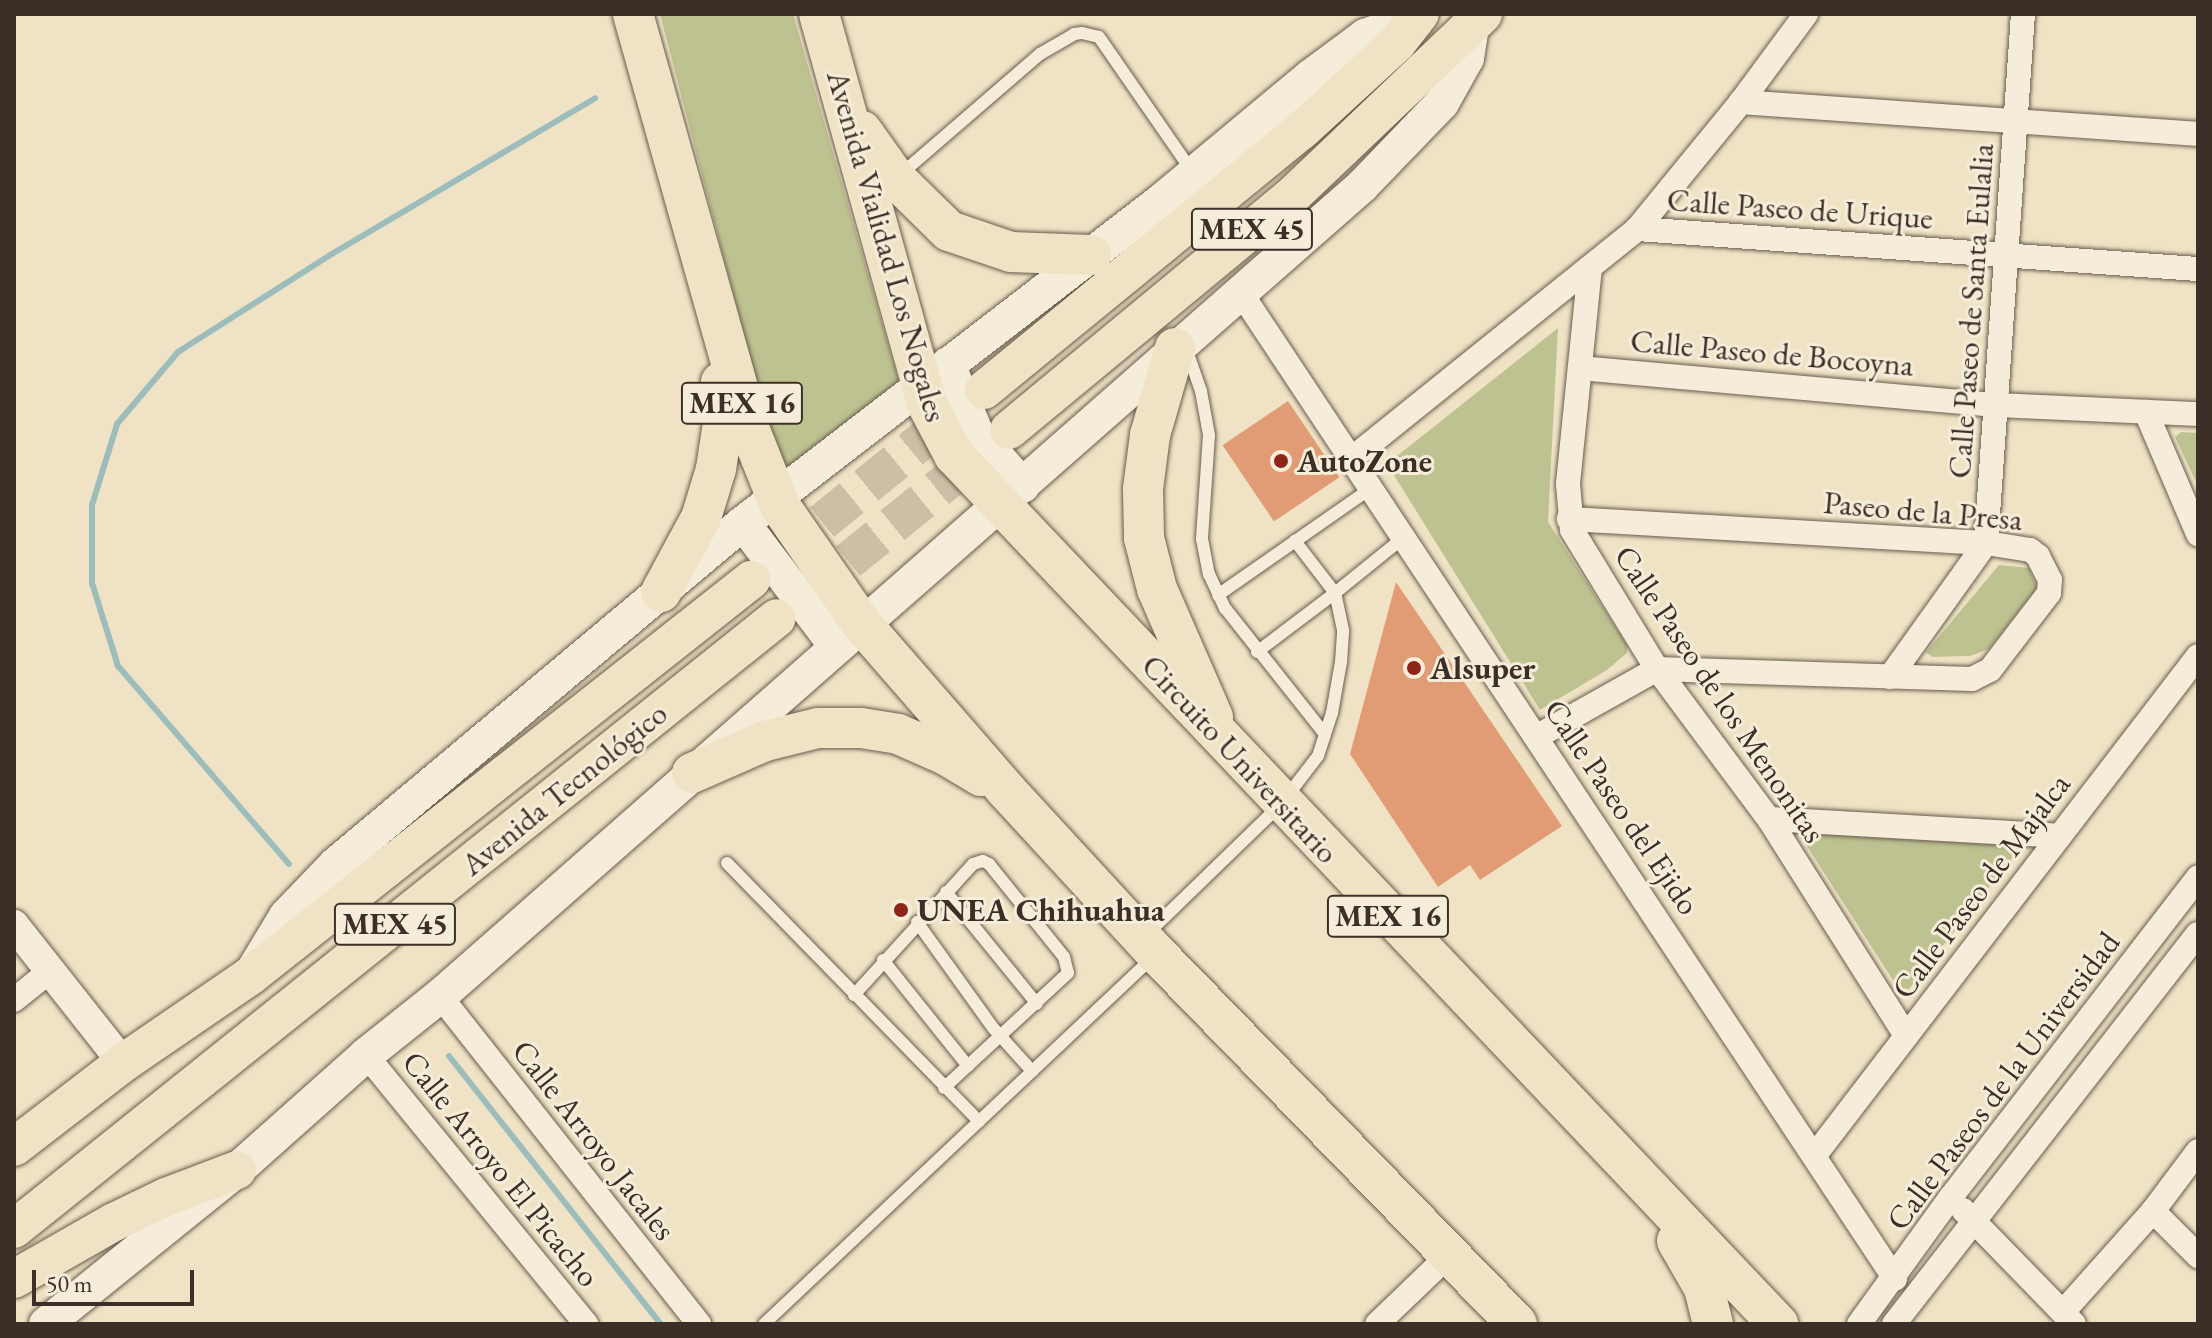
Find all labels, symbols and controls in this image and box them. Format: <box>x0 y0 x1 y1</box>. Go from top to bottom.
street label: Avenida Vialidad Los Nogales <box>818 66 956 426</box>
street label: Calle Paseo de Santa Eulalia <box>1940 142 2002 480</box>
street label: Calle Paseo de Urique <box>1666 181 1934 237</box>
road number: MEX 45 <box>1190 203 1314 255</box>
street label: Calle Paseo de Bocoyna <box>1629 321 1915 385</box>
road number: MEX 16 <box>680 377 804 429</box>
place label: AutoZone <box>1297 442 1432 480</box>
marker: AutoZone <box>1272 452 1290 470</box>
street label: Paseo de la Presa <box>1822 483 2024 539</box>
street label: Calle Paseo de los Menonitas <box>1606 538 1834 850</box>
street label: Circuito Universitario <box>1133 647 1347 871</box>
place label: Alsuper <box>1430 649 1536 687</box>
marker: Alsuper <box>1405 659 1423 677</box>
street label: Calle Paseo del Ejido <box>1536 692 1708 922</box>
street label: Avenida Tecnológico <box>453 694 675 884</box>
street label: Calle Paseo de Majalca <box>1884 766 2078 1006</box>
road number: MEX 16 <box>1326 890 1450 942</box>
place label: UNEA Chihuahua <box>917 891 1165 929</box>
road number: MEX 45 <box>333 898 457 950</box>
marker: UNEA Chihuahua <box>892 901 910 919</box>
street label: Calle Paseos de la Universidad <box>1878 924 2128 1238</box>
street label: Calle Arroyo Jacales <box>504 1032 684 1248</box>
street label: Calle Arroyo El Picacho <box>394 1043 608 1295</box>
scale bar <box>36 1254 198 1304</box>
text: 50 m <box>46 1268 93 1299</box>

